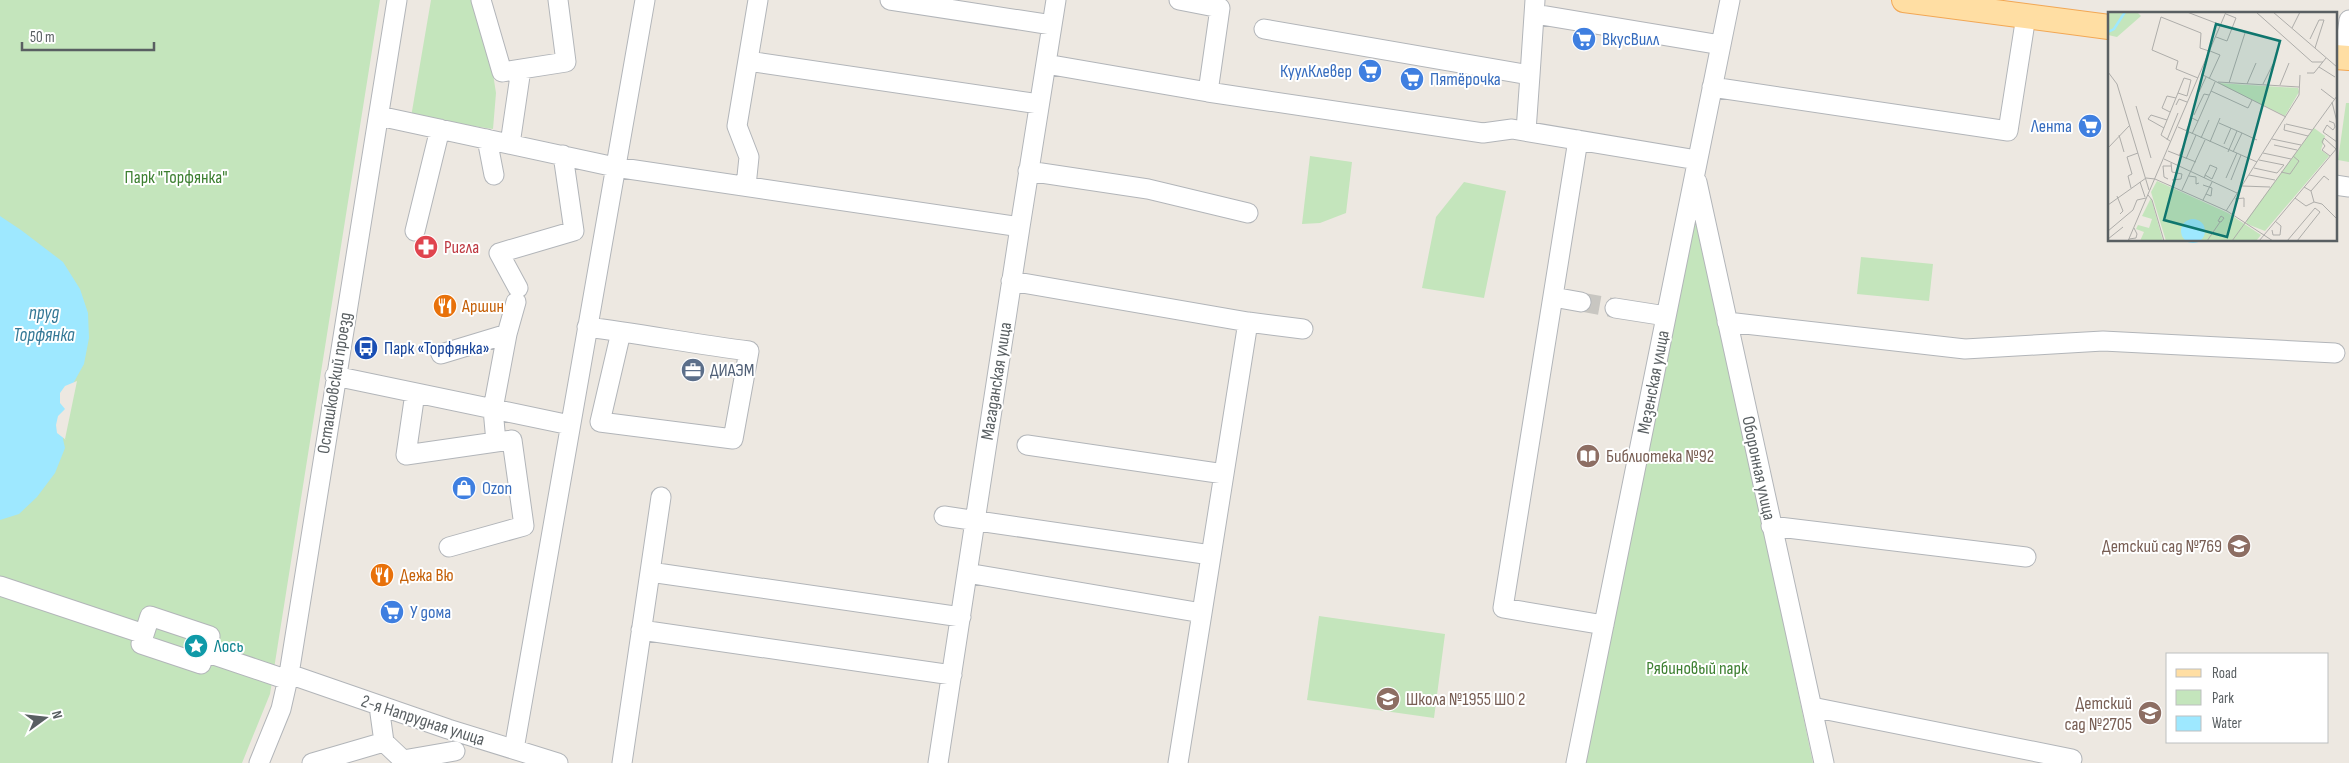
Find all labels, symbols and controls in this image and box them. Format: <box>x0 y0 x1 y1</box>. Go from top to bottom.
inset map <box>2108 12 2336 241</box>
scale bar <box>22 20 155 52</box>
supermarket icon: ВкусВилл <box>1571 26 1597 52</box>
text: 50 m <box>30 28 55 47</box>
place label: ВкусВилл <box>1602 29 1660 50</box>
supermarket icon: КуулКлевер <box>1357 58 1383 84</box>
place label: КуулКлевер <box>1280 61 1352 82</box>
supermarket icon: Пятёрочка <box>1399 66 1425 92</box>
place label: Пятёрочка <box>1430 69 1501 90</box>
supermarket icon: Лента <box>2077 113 2103 139</box>
place label: Лента <box>2030 116 2072 137</box>
park label: Парк "Торфянка" <box>125 167 227 188</box>
pharmacy icon: Ригла <box>413 234 439 260</box>
place label: Ригла <box>444 237 479 258</box>
restaurant icon: Аршин <box>432 293 458 319</box>
place label: Аршин <box>461 296 504 317</box>
water label: пруд Торфянка <box>13 302 75 347</box>
street label: Осташковский проезд <box>313 311 356 455</box>
street label: Магаданская улица <box>977 321 1016 441</box>
street label: Мезенская улица <box>1633 328 1674 436</box>
bus stop icon: Парк «Торфянка» <box>353 335 379 361</box>
place label: Парк «Торфянка» <box>384 338 490 359</box>
office icon: ДИАЭМ <box>680 357 706 383</box>
place label: ДИАЭМ <box>710 360 754 381</box>
street label: Оборонная улица <box>1737 414 1780 522</box>
library icon: Библиотека №92 <box>1575 443 1601 469</box>
place label: Библиотека №92 <box>1606 446 1714 467</box>
shop icon: Ozon <box>451 475 477 501</box>
place label: Ozon <box>482 478 512 499</box>
school or university icon: Детский сад №769 <box>2226 533 2252 559</box>
place label: Детский сад №769 <box>2102 536 2222 557</box>
restaurant icon: Дежа Вю <box>369 562 395 588</box>
place label: Дежа Вю <box>400 565 454 586</box>
supermarket icon: У дома <box>379 599 405 625</box>
place label: У дома <box>410 602 451 623</box>
place icon: Лось <box>183 633 209 659</box>
place label: Лось <box>213 636 244 657</box>
legend <box>2166 653 2329 743</box>
park label: Рябиновый парк <box>1646 658 1748 679</box>
text: Road <box>2212 664 2237 683</box>
school or university icon: Школа №1955 ШО 2 <box>1375 686 1401 712</box>
place label: Школа №1955 ШО 2 <box>1406 689 1525 710</box>
text: Park <box>2212 689 2234 708</box>
street label: 2-я Напрудная улица <box>358 691 487 750</box>
north arrow <box>20 693 70 743</box>
place label: Детский сад №2705 <box>2064 693 2132 735</box>
school or university icon: Детский сад №2705 <box>2137 700 2163 726</box>
text: N <box>48 709 66 721</box>
text: Water <box>2212 714 2243 733</box>

